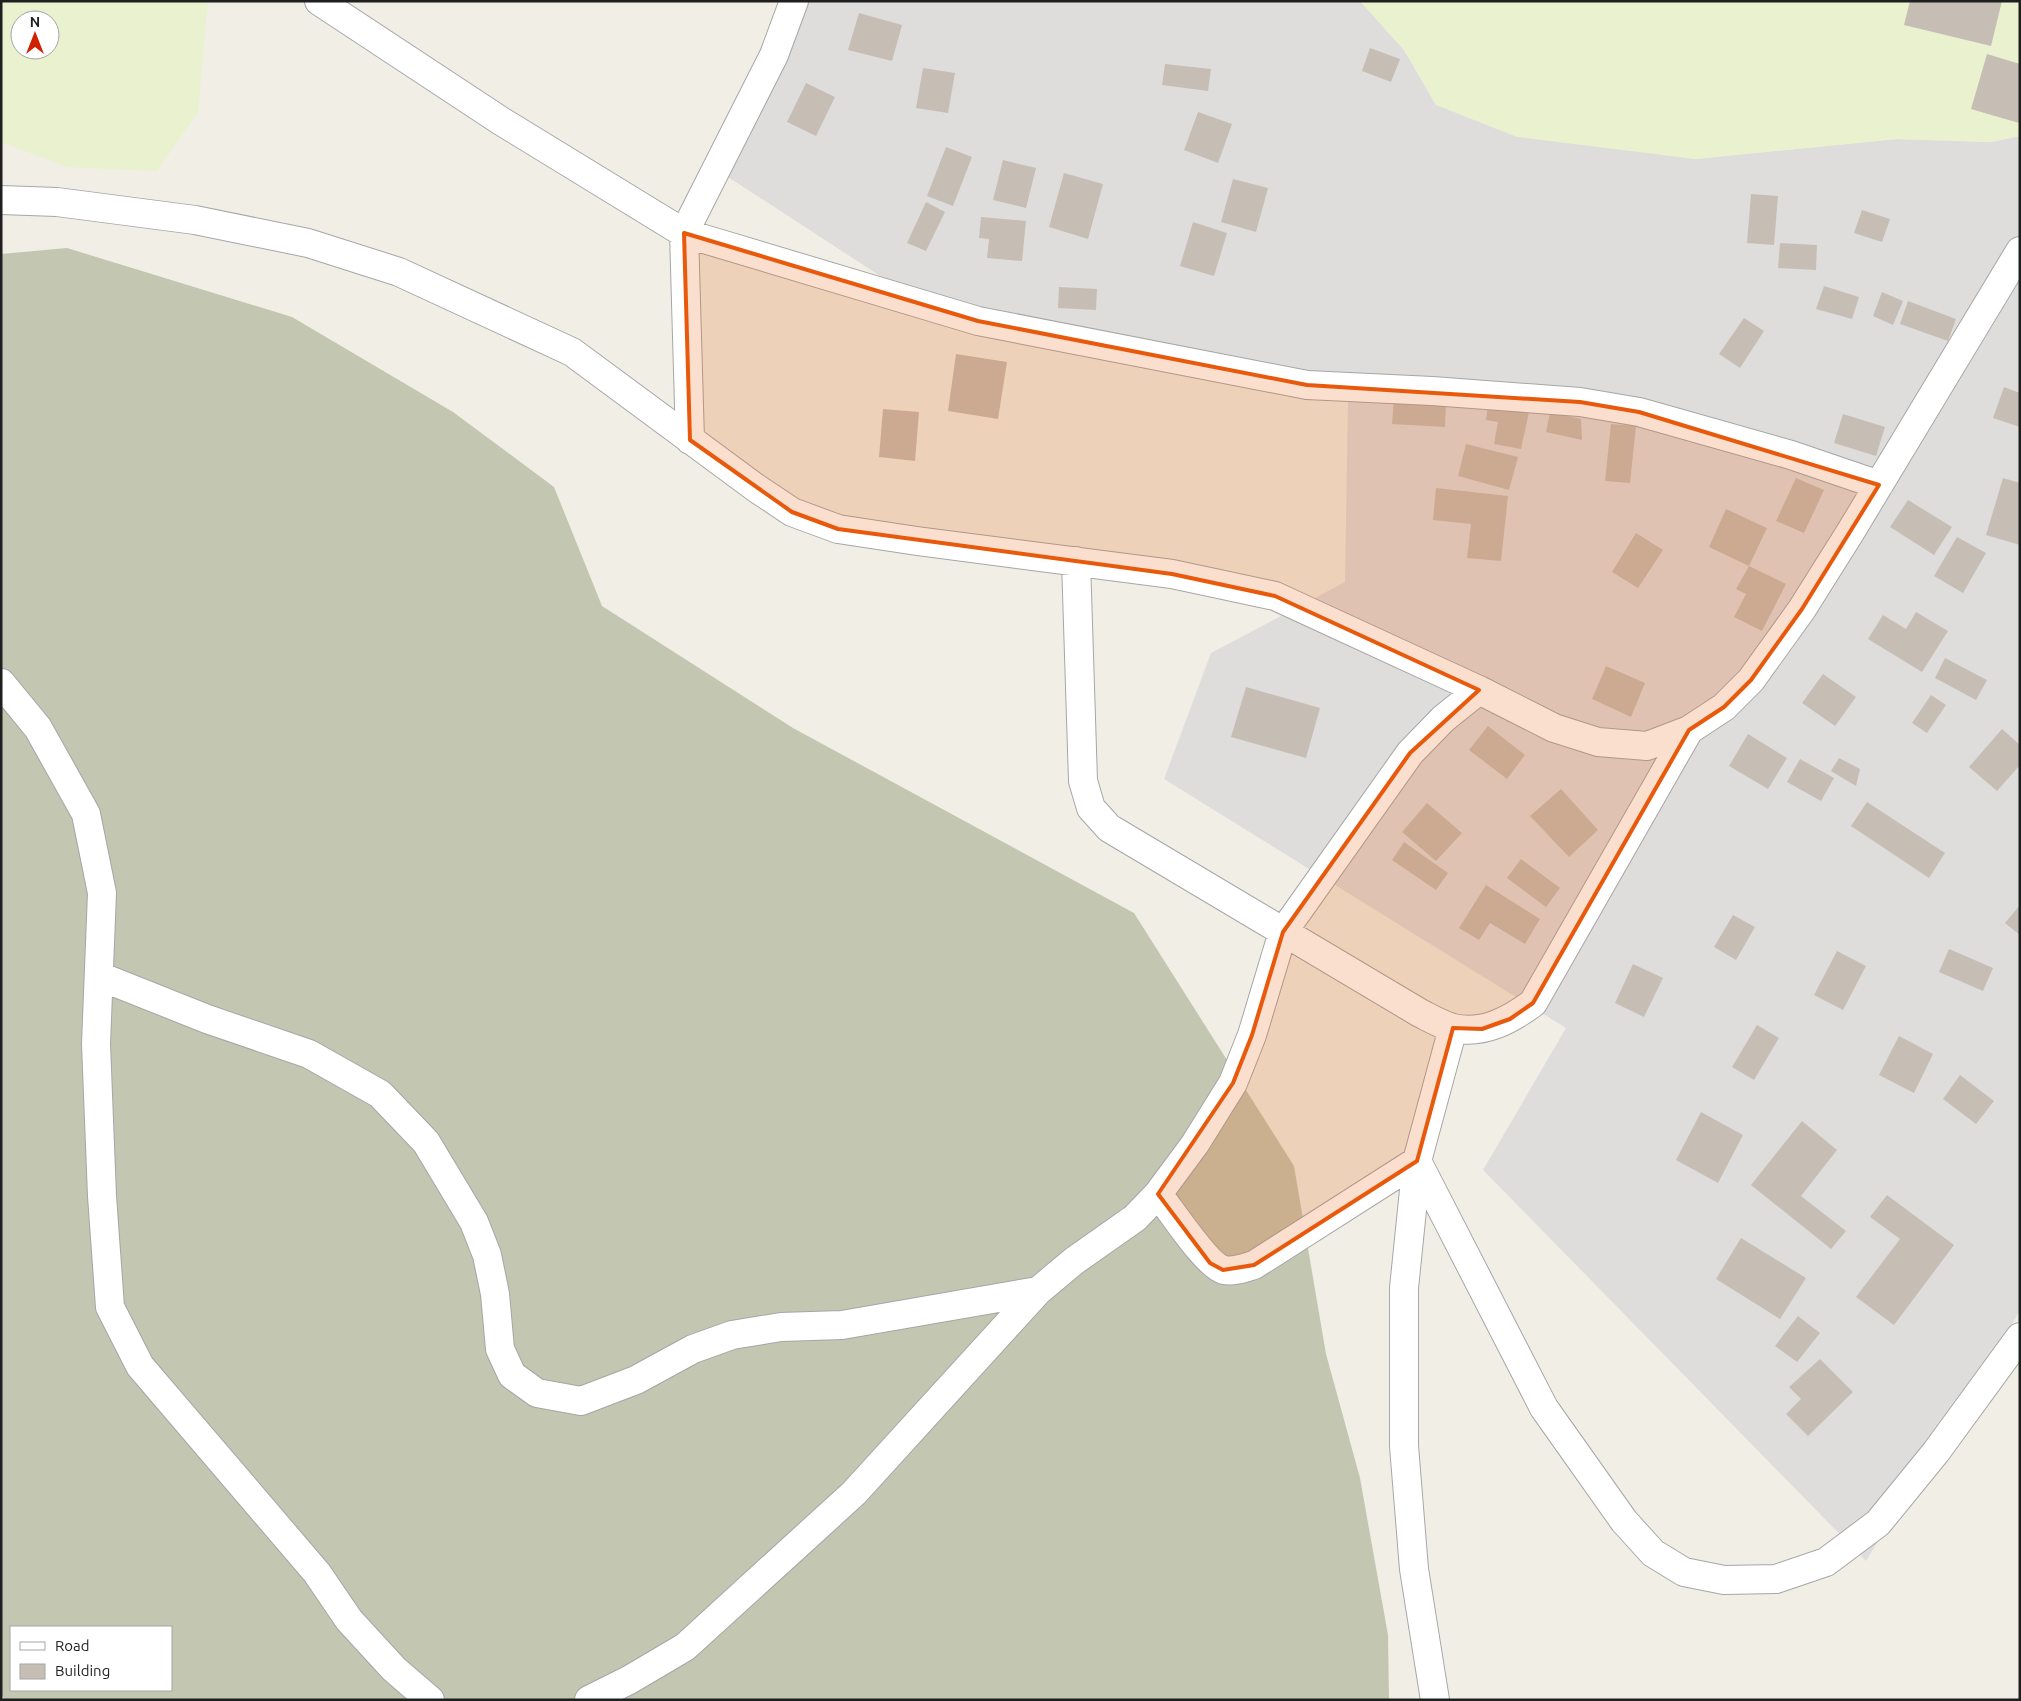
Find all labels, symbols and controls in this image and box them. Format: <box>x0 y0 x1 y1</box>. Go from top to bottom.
north arrow <box>10 10 60 60</box>
text: N <box>30 14 40 30</box>
legend <box>10 1626 172 1691</box>
text: Road <box>55 1637 90 1654</box>
text: Building <box>55 1662 110 1679</box>

